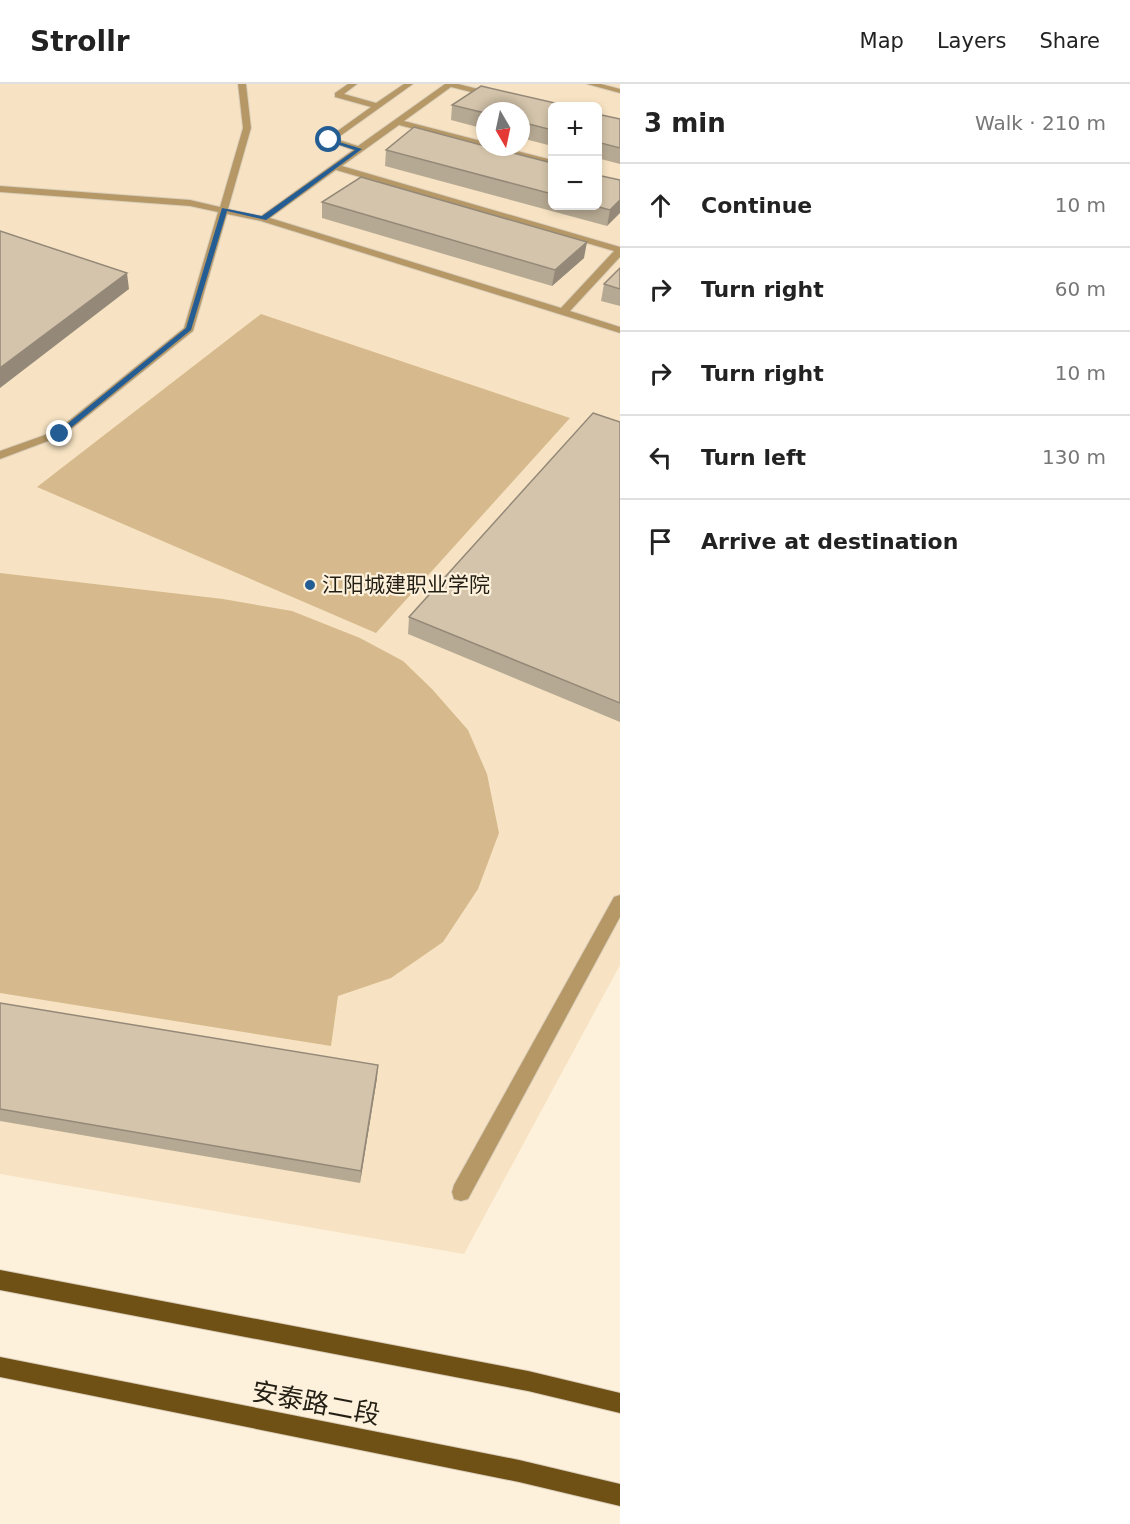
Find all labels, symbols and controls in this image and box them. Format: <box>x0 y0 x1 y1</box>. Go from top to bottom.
text: Strollr <box>30 25 130 58</box>
text: Map <box>860 29 904 53</box>
text: Layers <box>937 29 1006 53</box>
text: Share <box>1039 29 1100 53</box>
north arrow <box>476 102 530 156</box>
map controls <box>548 102 602 210</box>
button: + <box>548 102 602 156</box>
text: 3 min <box>644 108 726 138</box>
text: Walk · 210 m <box>975 111 1106 135</box>
route start <box>315 126 341 152</box>
button: − <box>548 156 602 210</box>
icon: ahead <box>644 189 677 222</box>
text: Continue <box>701 193 812 218</box>
text: 10 m <box>1055 193 1106 217</box>
icon: right <box>644 273 677 306</box>
text: Turn right <box>701 277 824 302</box>
text: 60 m <box>1055 277 1106 301</box>
icon: right <box>644 357 677 390</box>
text: Turn right <box>701 361 824 386</box>
text: 10 m <box>1055 361 1106 385</box>
route end <box>46 420 72 446</box>
icon: left <box>644 441 677 474</box>
text: Turn left <box>701 445 806 470</box>
text: 130 m <box>1042 445 1106 469</box>
icon: arrive <box>644 525 677 558</box>
text: Arrive at destination <box>701 529 958 554</box>
place label: 江阳城建职业学院 <box>322 573 490 597</box>
marker: 江阳城建职业学院 <box>303 578 317 592</box>
street label: 安泰路二段 <box>249 1376 383 1430</box>

